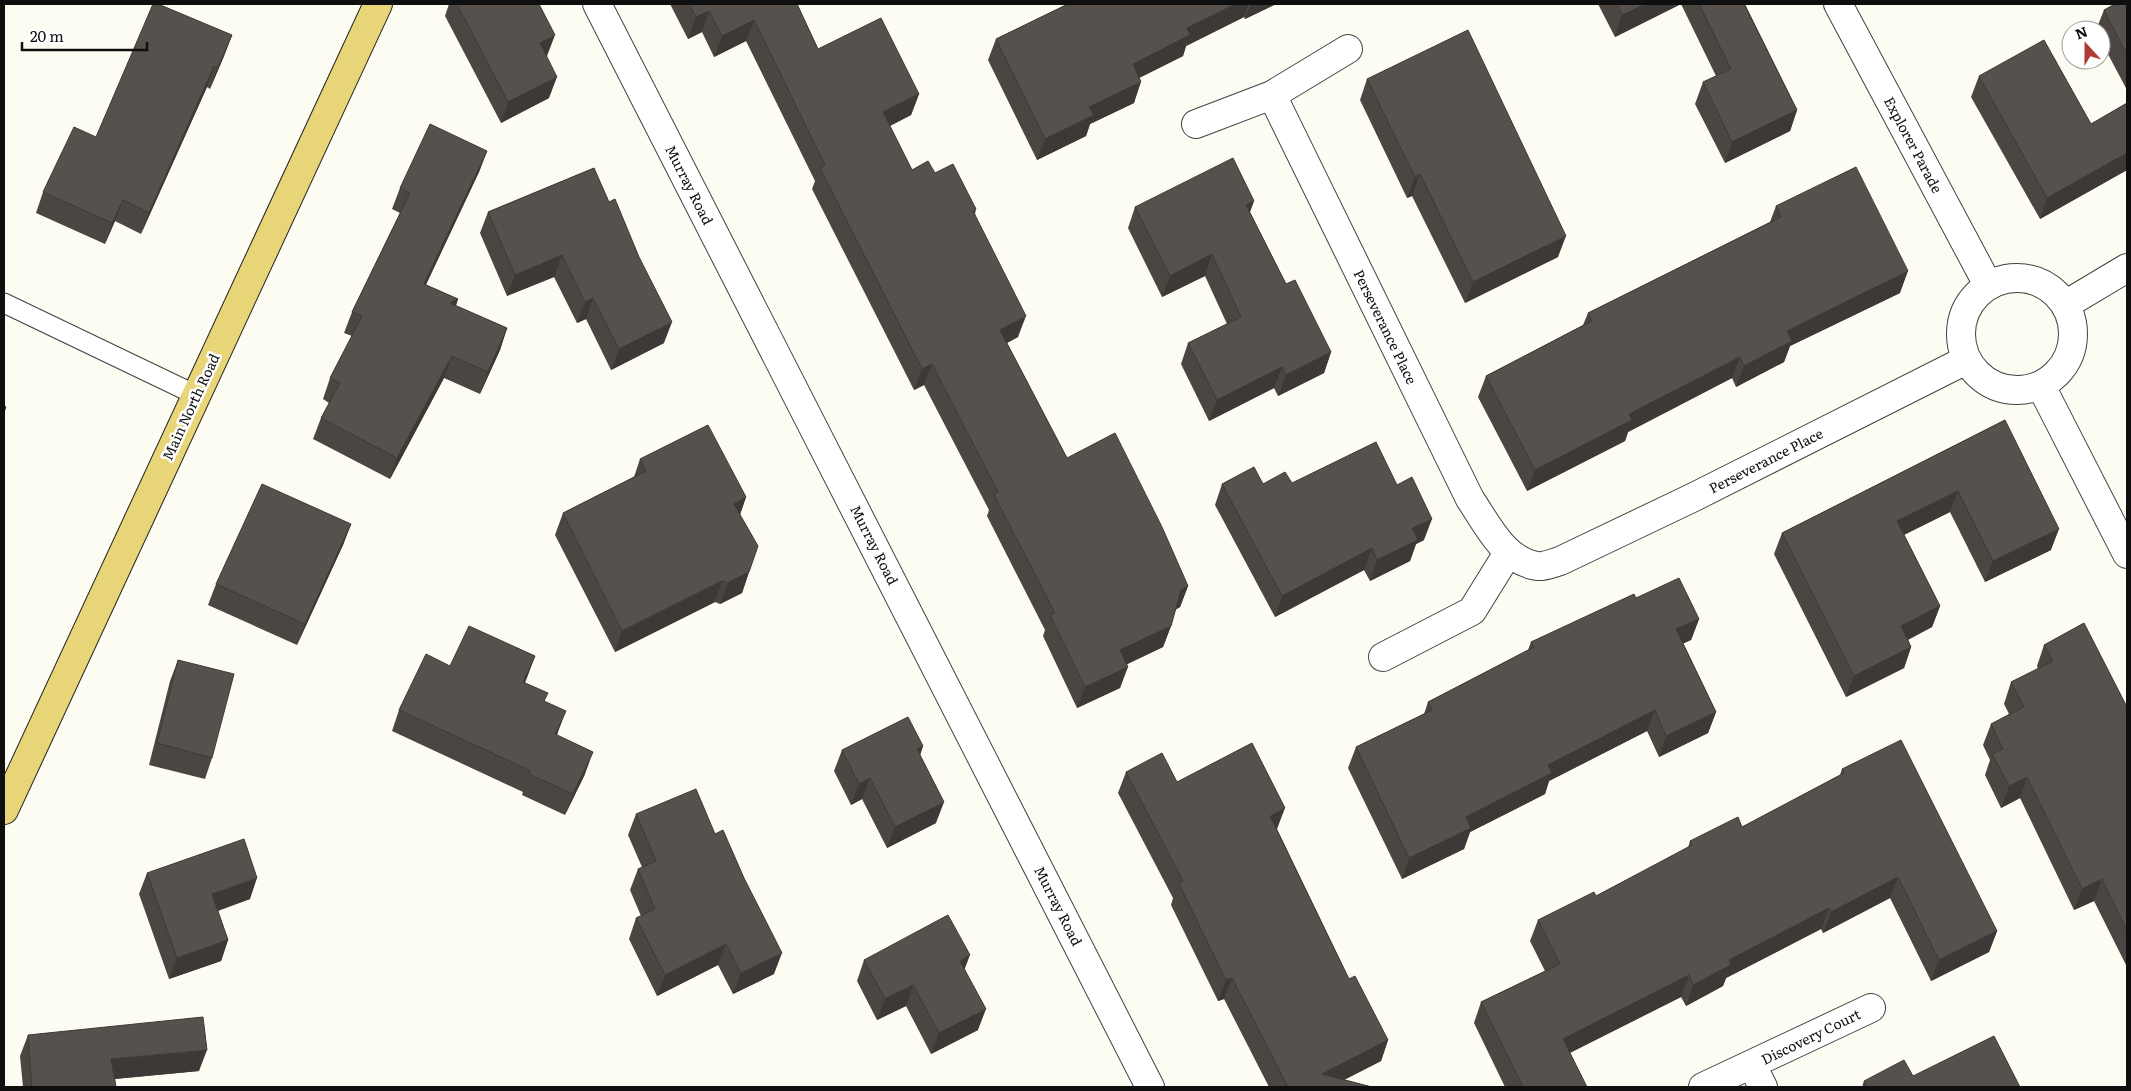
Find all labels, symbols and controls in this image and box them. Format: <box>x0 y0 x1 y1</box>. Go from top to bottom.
scale bar <box>22 20 148 52</box>
north arrow <box>2061 20 2111 70</box>
text: N <box>2072 20 2090 43</box>
text: 20 m <box>30 24 64 47</box>
street label: Explorer Parade <box>1880 93 1948 196</box>
street label: Murray Road <box>661 141 719 228</box>
street label: Perseverance Place <box>1349 266 1422 387</box>
street label: Main North Road <box>157 350 224 463</box>
street label: Perseverance Place <box>1705 423 1826 498</box>
street label: Murray Road <box>846 501 904 588</box>
street label: Murray Road <box>1030 862 1088 949</box>
street label: Discovery Court <box>1758 1003 1864 1069</box>

